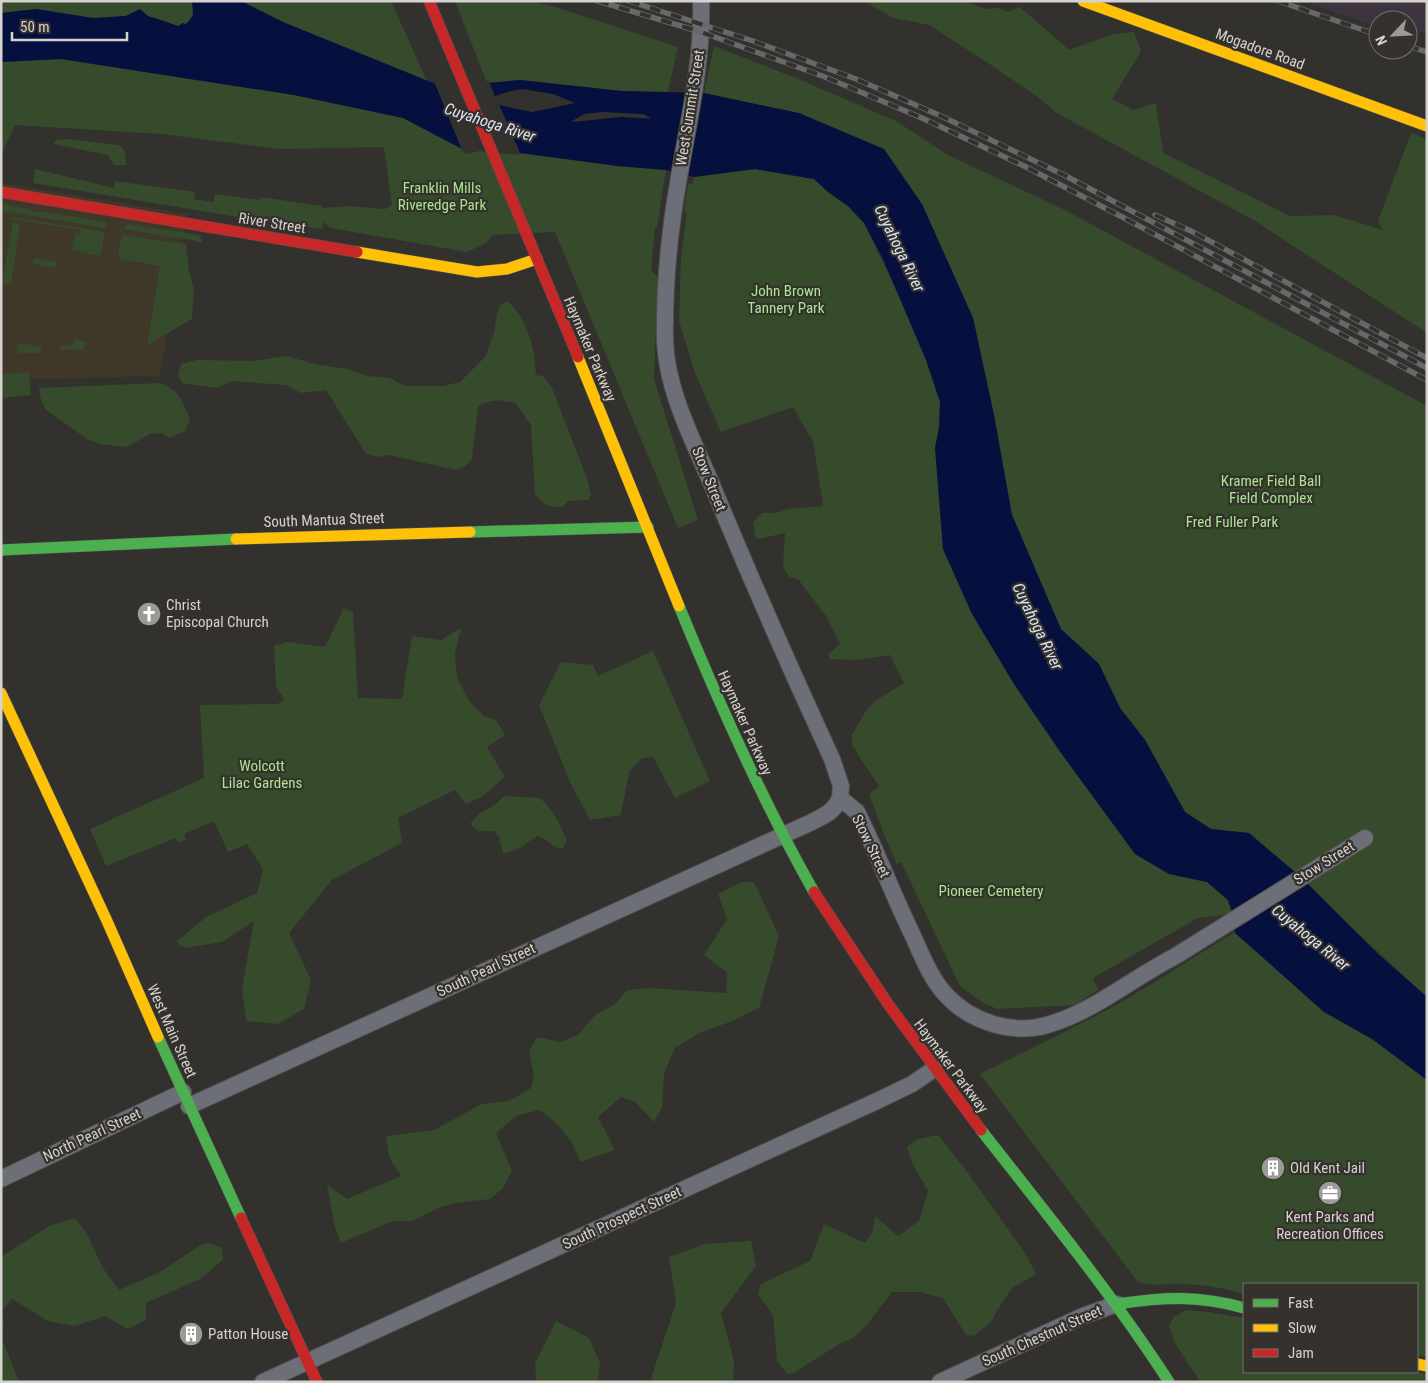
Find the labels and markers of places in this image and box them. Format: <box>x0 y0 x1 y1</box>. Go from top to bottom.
place label: Christ Episcopal Church <box>166 596 269 631</box>
church icon: Christ Episcopal Church <box>136 601 162 627</box>
building icon: Old Kent Jail <box>1260 1155 1286 1181</box>
place label: Old Kent Jail <box>1290 1159 1365 1177</box>
office icon: Kent Parks and Recreation Offices <box>1317 1180 1343 1206</box>
place label: Kent Parks and Recreation Offices <box>1276 1208 1384 1243</box>
building icon: Patton House <box>178 1321 204 1347</box>
place label: Patton House <box>208 1325 288 1343</box>

